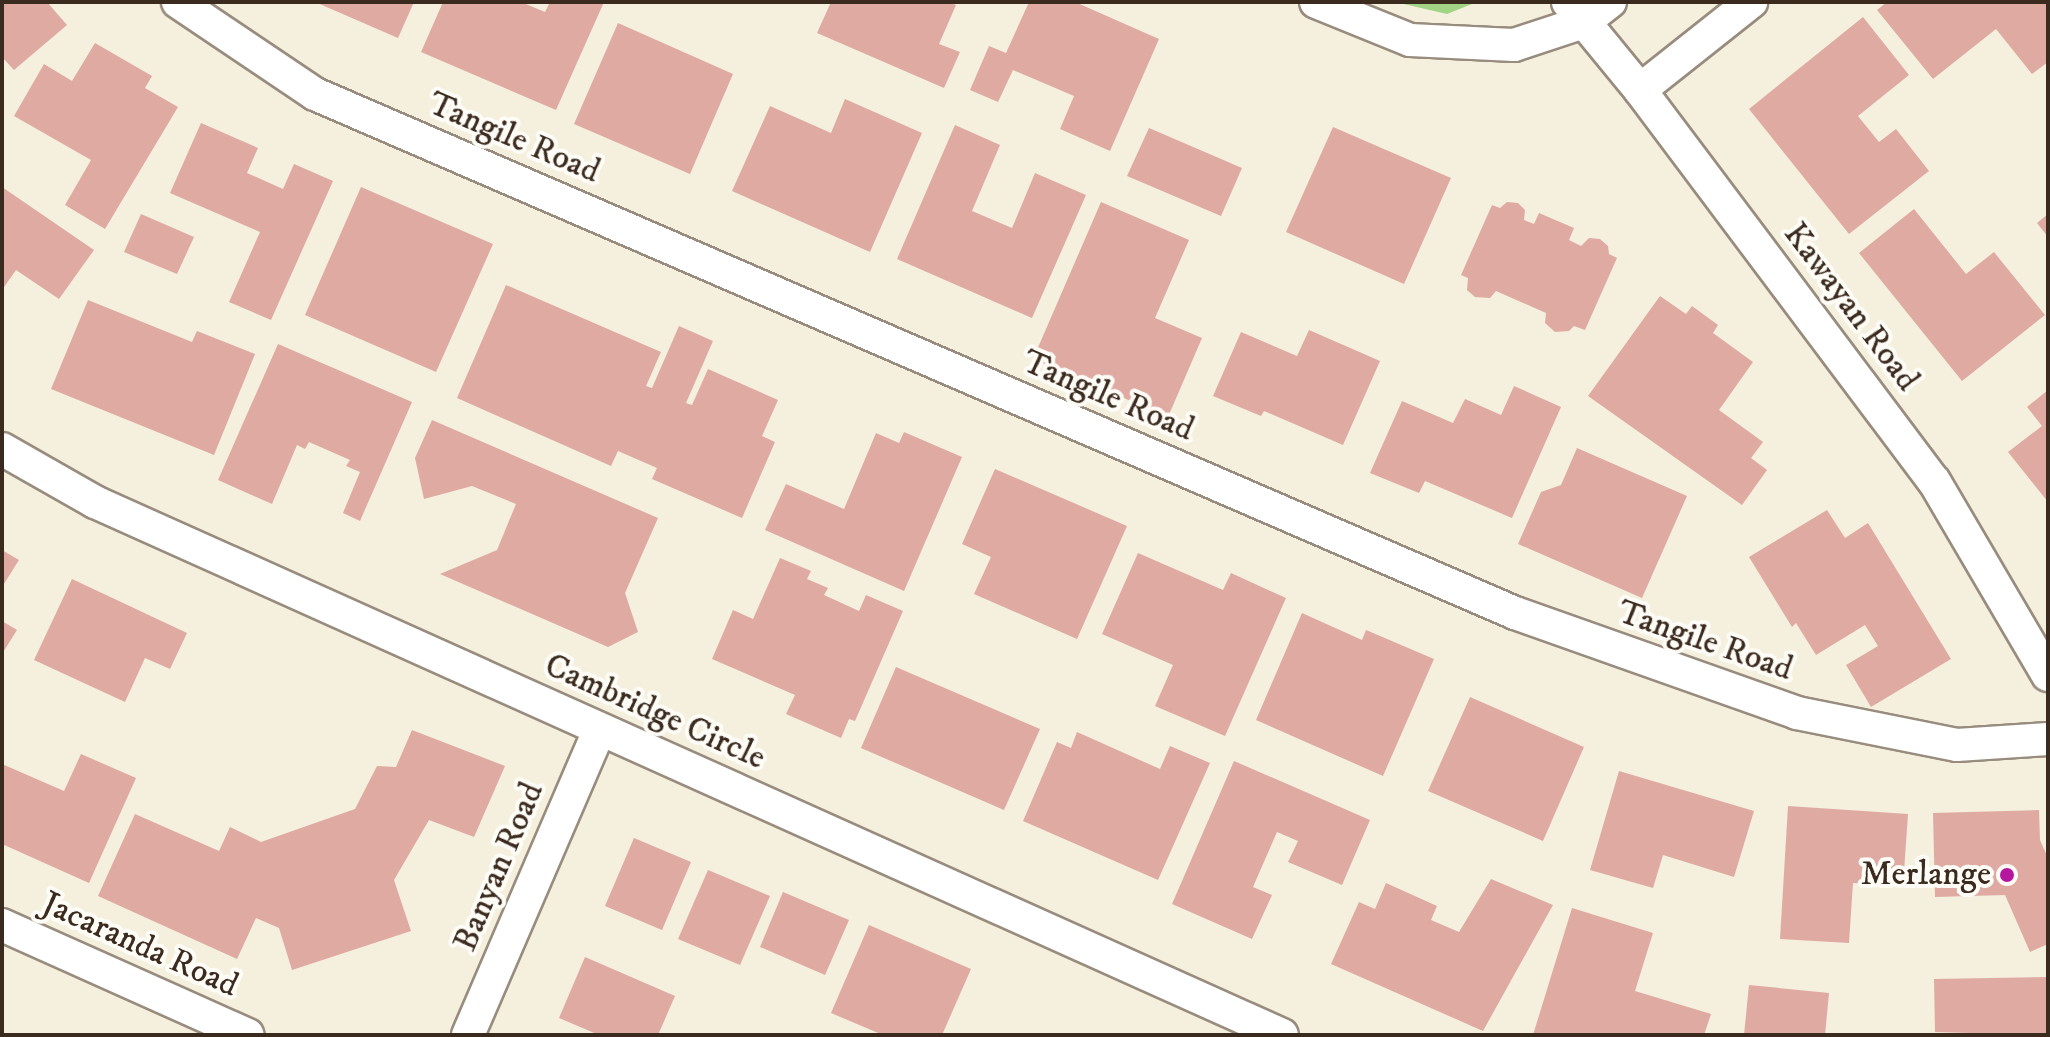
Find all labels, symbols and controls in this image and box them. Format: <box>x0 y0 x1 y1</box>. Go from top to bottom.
street label: Tangile Road <box>422 84 606 192</box>
street label: Kawayan Road <box>1774 215 1928 399</box>
street label: Tangile Road <box>1016 342 1200 450</box>
street label: Tangile Road <box>1612 592 1798 690</box>
street label: Cambridge Circle <box>538 645 772 779</box>
street label: Banyan Road <box>445 776 553 958</box>
place label: Merlange <box>1861 855 1991 895</box>
marker: Merlange <box>1998 866 2016 884</box>
street label: Jacaranda Road <box>36 884 244 1006</box>

